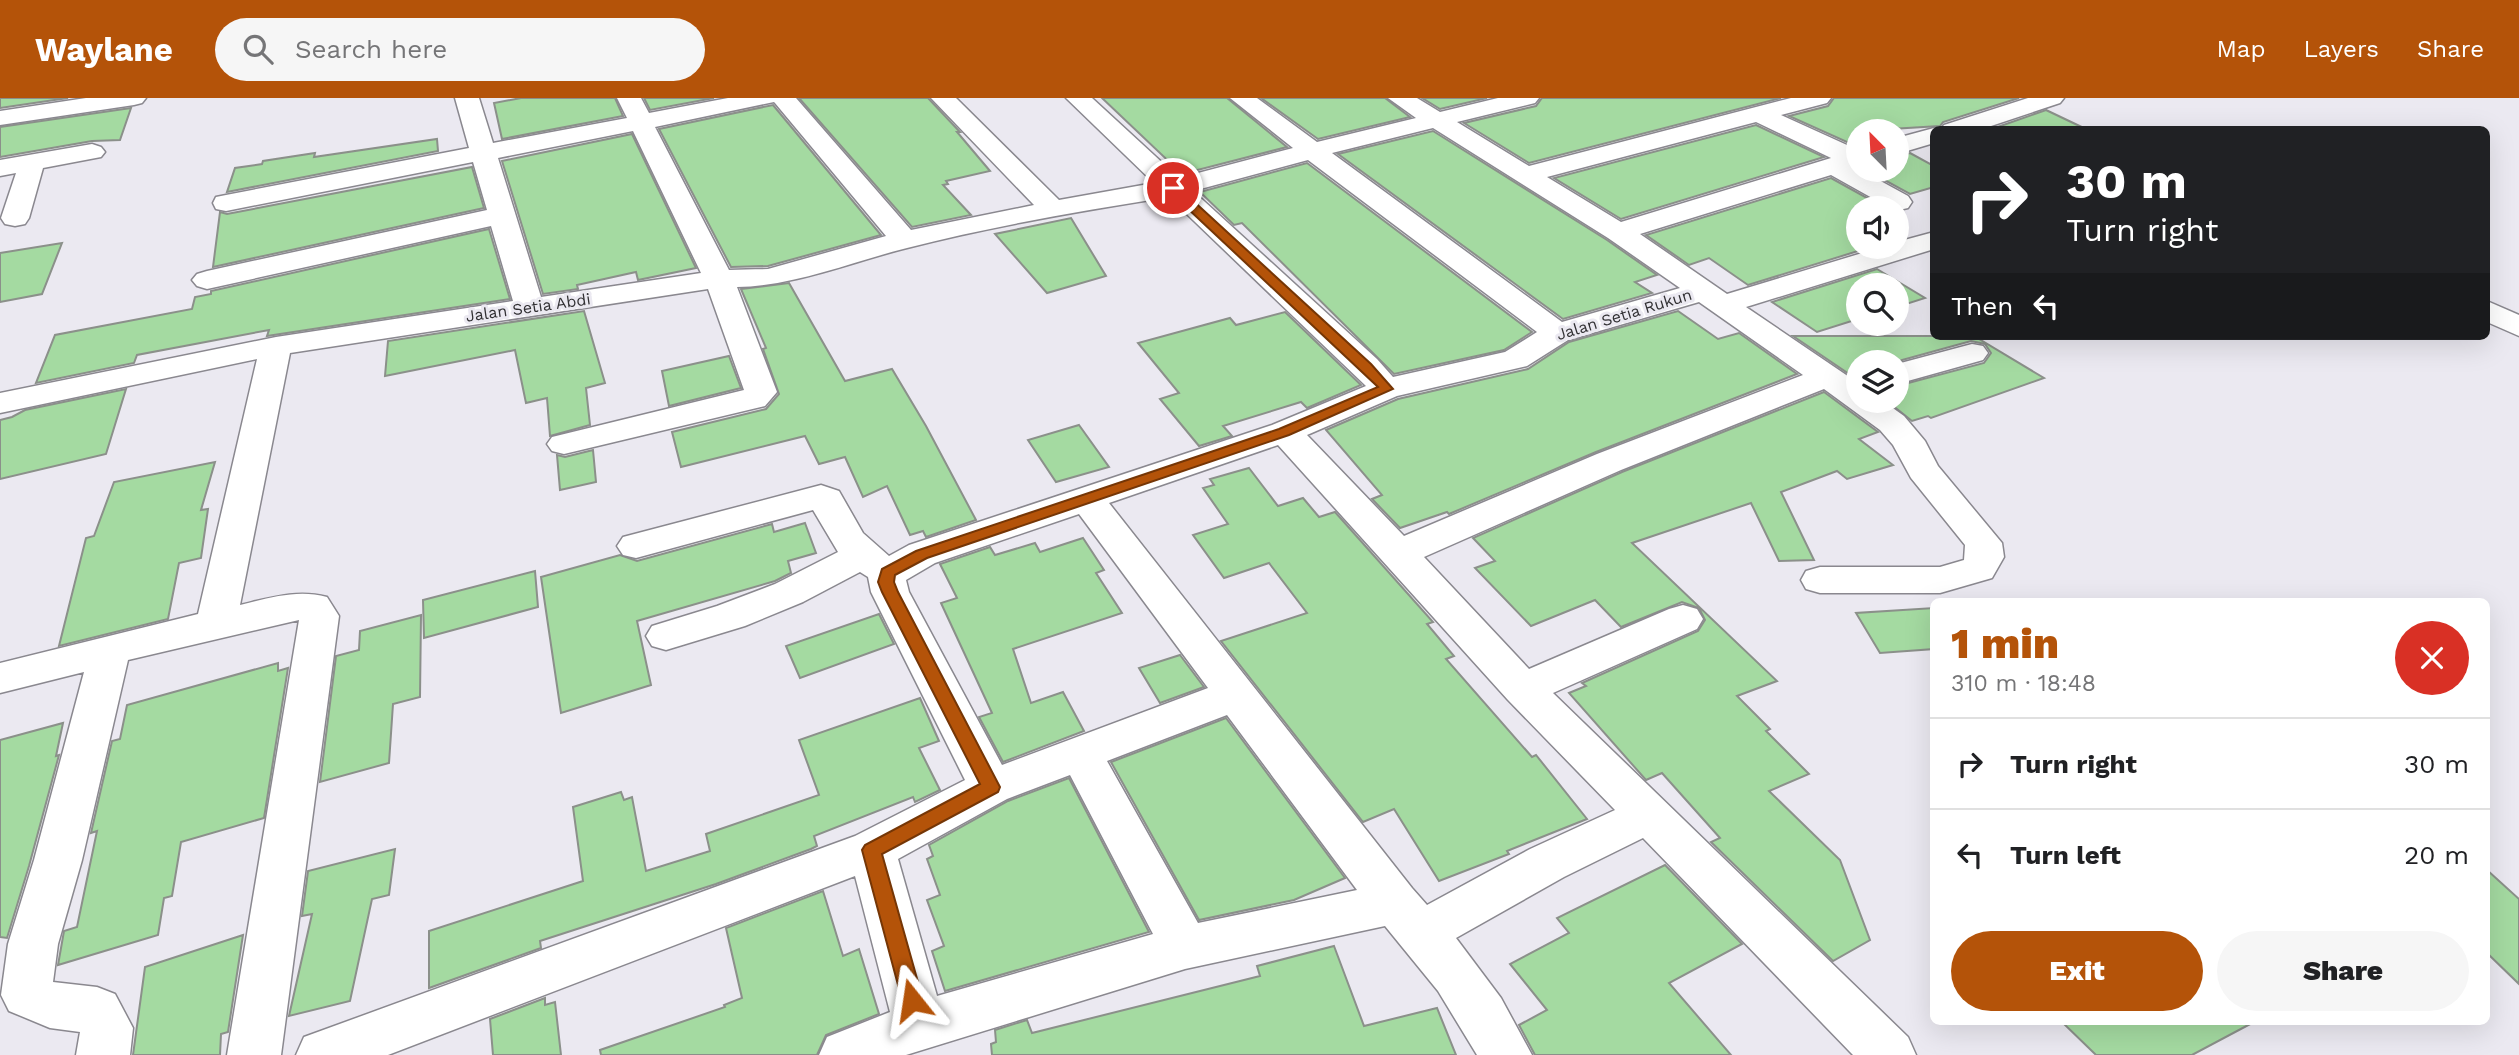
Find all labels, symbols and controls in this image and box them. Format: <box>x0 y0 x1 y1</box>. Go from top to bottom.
search box <box>215 18 705 81</box>
text: Waylane <box>35 30 173 69</box>
icon: search <box>239 30 277 68</box>
text: Search here <box>295 34 447 64</box>
text: Map <box>2217 35 2265 63</box>
text: Layers <box>2303 35 2379 63</box>
text: Share <box>2417 35 2484 63</box>
north arrow <box>1846 119 1909 182</box>
map controls <box>1846 119 1909 413</box>
text: 30 m <box>2066 152 2187 210</box>
icon: right <box>1951 154 2042 245</box>
pin <box>1143 158 1203 218</box>
icon: arrive <box>1154 169 1192 207</box>
button: sound <box>1846 196 1909 259</box>
text: Turn right <box>2066 211 2218 249</box>
button: search <box>1846 273 1909 336</box>
street label: Jalan Setia Rukun <box>1554 285 1694 344</box>
icon: left <box>2027 287 2065 325</box>
street label: Jalan Setia Abdi <box>464 289 592 326</box>
text: Then <box>1951 291 2013 321</box>
button: layers <box>1846 350 1909 413</box>
text: 1 min <box>1951 619 2059 668</box>
button: close <box>2395 621 2469 695</box>
text: 310 m · 18:48 <box>1951 670 2096 697</box>
icon: right <box>1951 745 1989 783</box>
text: Turn right <box>2010 749 2137 779</box>
text: 30 m <box>2404 749 2469 779</box>
icon: left <box>1951 836 1989 874</box>
text: Turn left <box>2010 840 2121 870</box>
text: 20 m <box>2404 840 2469 870</box>
button: Exit <box>1951 931 2203 1011</box>
button: Share <box>2217 931 2469 1011</box>
position arrow <box>875 963 949 1037</box>

